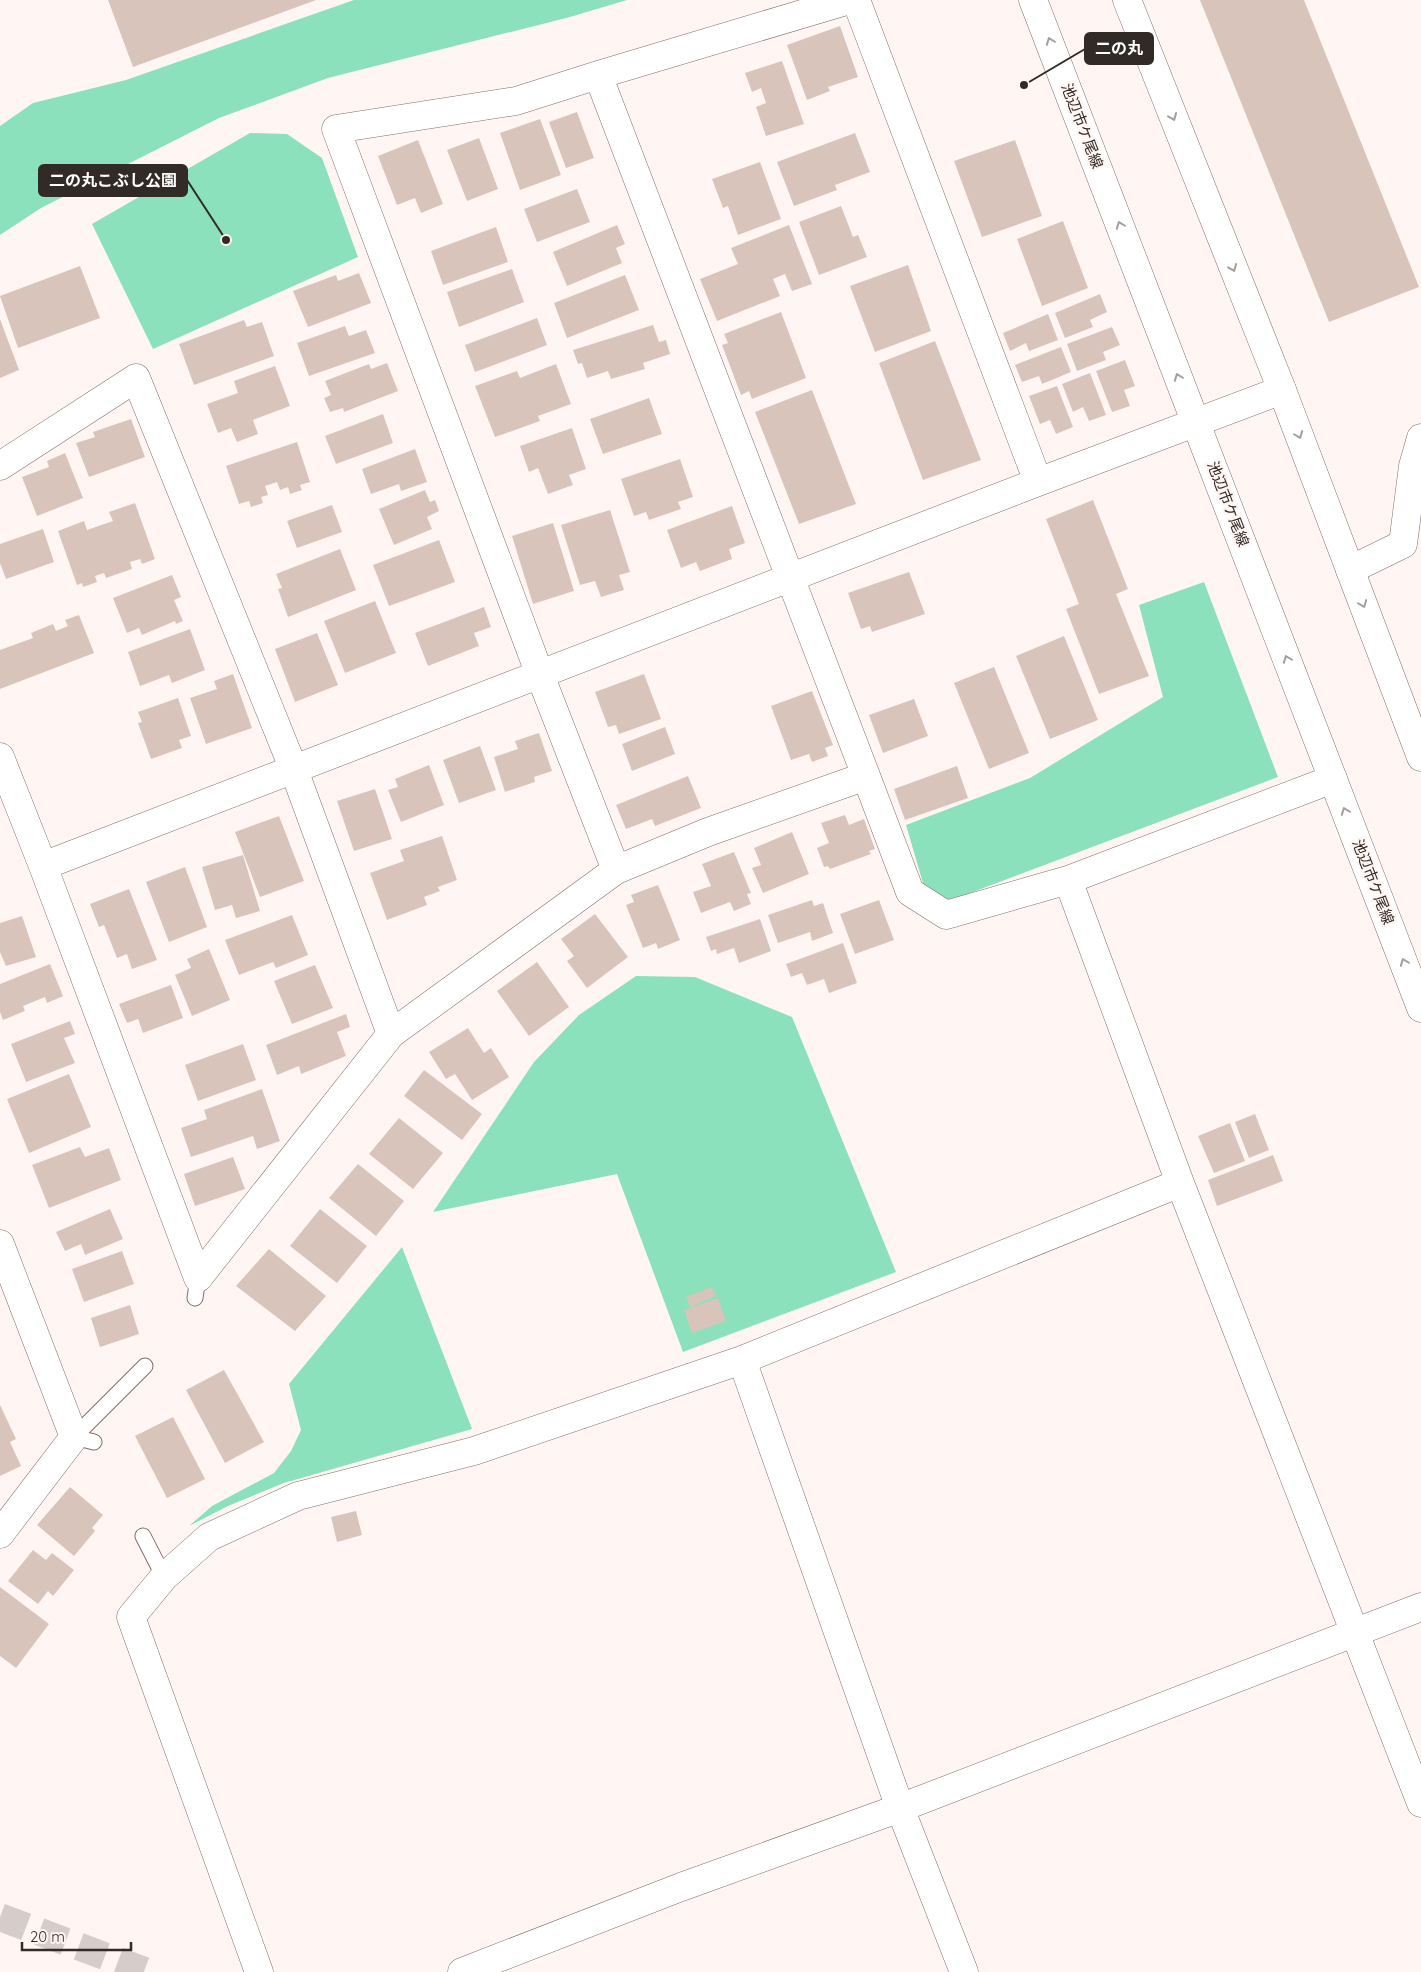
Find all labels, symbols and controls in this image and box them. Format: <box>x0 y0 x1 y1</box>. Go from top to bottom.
callout: 二の丸 <box>1085 33 1153 64</box>
one-way arrow <box>1045 37 1055 45</box>
text: 二の丸 <box>1095 38 1143 58</box>
street label: 池辺市ケ尾線 <box>1057 80 1107 171</box>
one-way arrow <box>1167 112 1177 121</box>
callout: 二の丸こぶし公園 <box>39 165 187 196</box>
text: 二の丸こぶし公園 <box>49 170 177 190</box>
one-way arrow <box>1116 221 1126 230</box>
one-way arrow <box>1226 263 1237 272</box>
one-way arrow <box>1174 373 1184 382</box>
one-way arrow <box>1293 431 1303 439</box>
street label: 池辺市ケ尾線 <box>1203 458 1253 549</box>
one-way arrow <box>1356 599 1367 608</box>
one-way arrow <box>1283 655 1293 664</box>
one-way arrow <box>1341 807 1351 815</box>
street label: 池辺市ケ尾線 <box>1348 836 1398 927</box>
one-way arrow <box>1399 958 1410 967</box>
scale bar <box>22 1920 131 1952</box>
text: 20 m <box>30 1927 65 1946</box>

